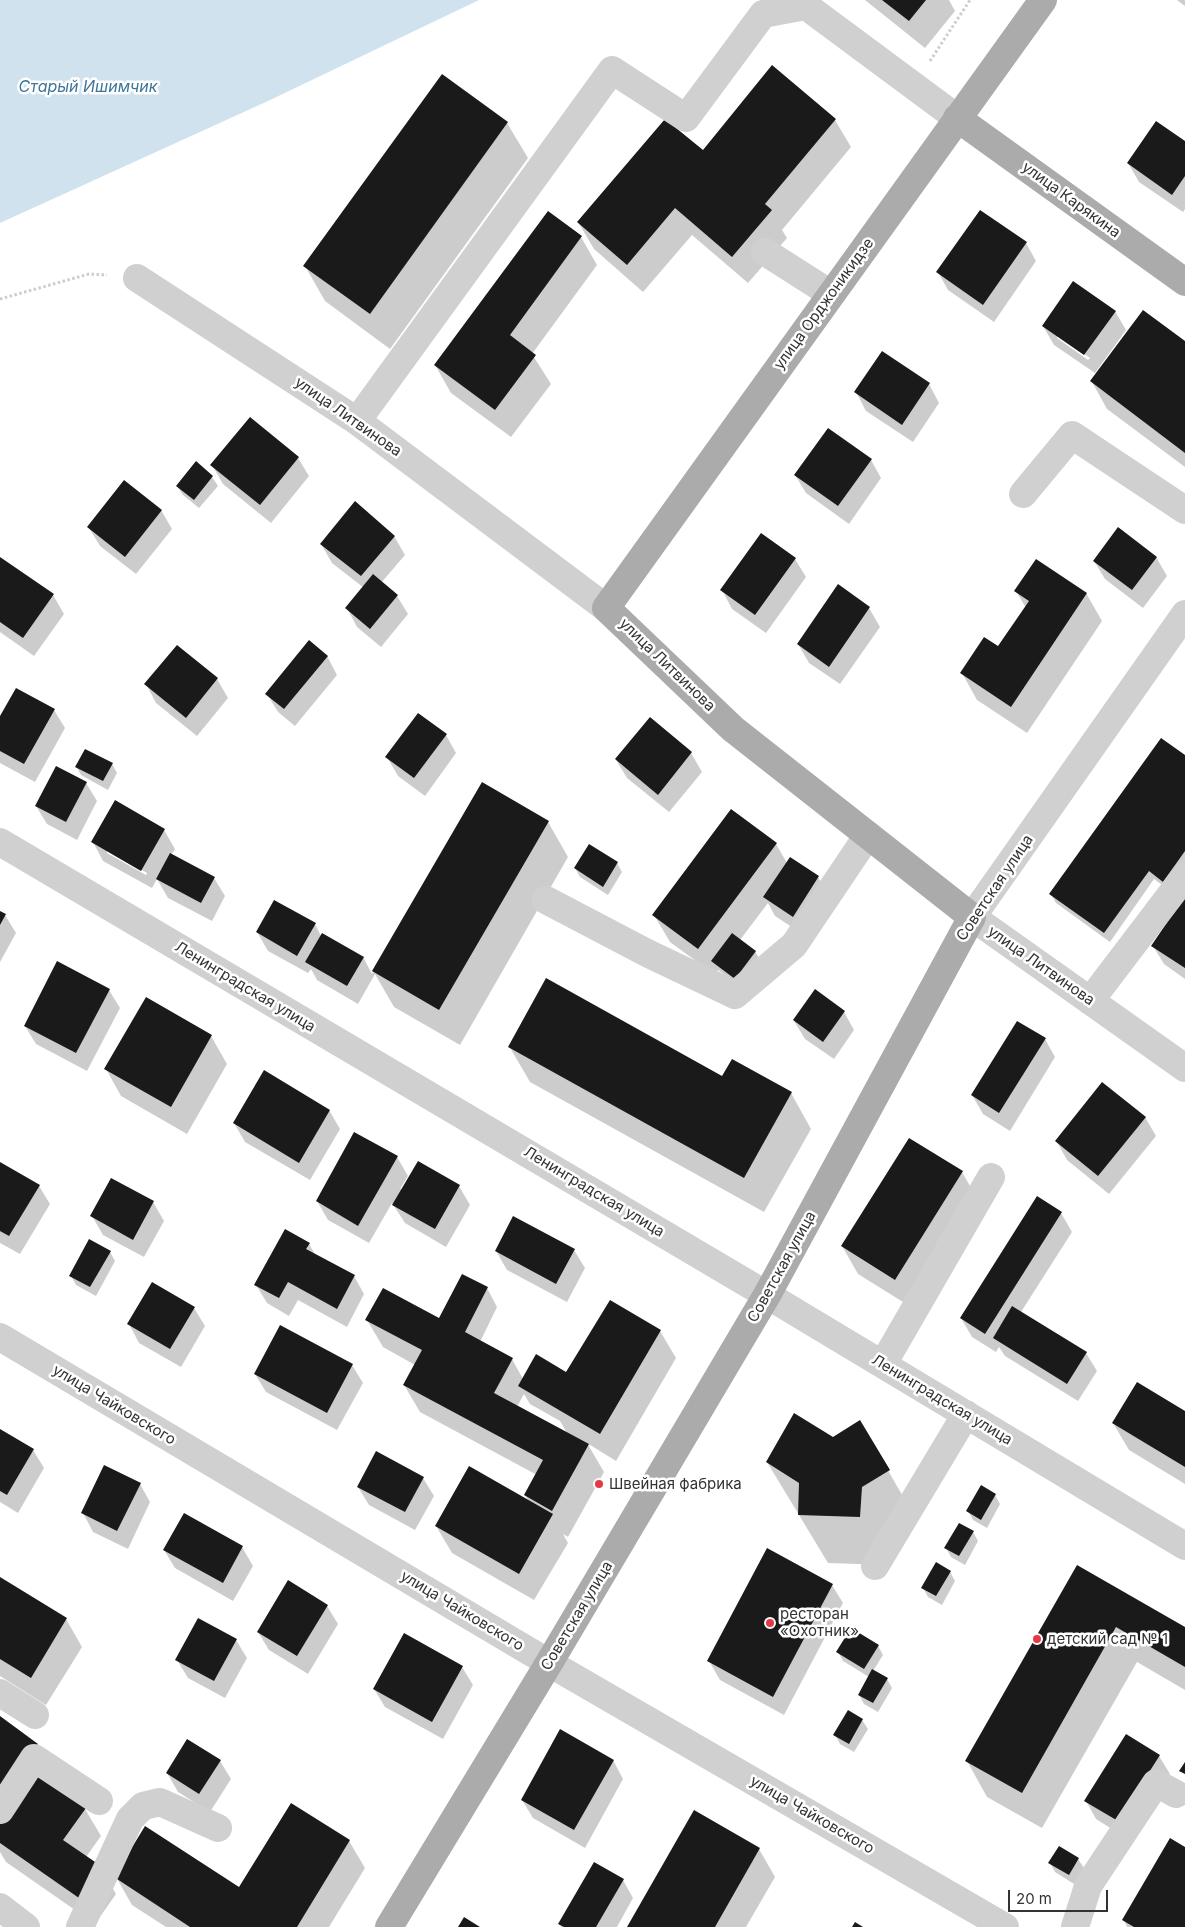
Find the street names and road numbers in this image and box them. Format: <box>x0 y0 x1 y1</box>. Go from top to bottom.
street label: улица Карякина <box>1018 158 1124 242</box>
street label: улица Орджоникидзе <box>770 235 878 373</box>
street label: улица Литвинова <box>291 373 405 461</box>
street label: улица Литвинова <box>615 615 719 715</box>
street label: Советская улица <box>953 831 1037 945</box>
street label: улица Литвинова <box>984 922 1098 1010</box>
street label: Ленинградская улица <box>171 938 319 1036</box>
street label: Ленинградская улица <box>520 1143 668 1241</box>
street label: Советская улица <box>744 1208 820 1326</box>
street label: Ленинградская улица <box>868 1351 1016 1449</box>
street label: улица Чайковского <box>49 1361 179 1449</box>
street label: Советская улица <box>537 1558 617 1674</box>
street label: улица Чайковского <box>397 1567 527 1655</box>
street label: улица Чайковского <box>747 1772 877 1858</box>

